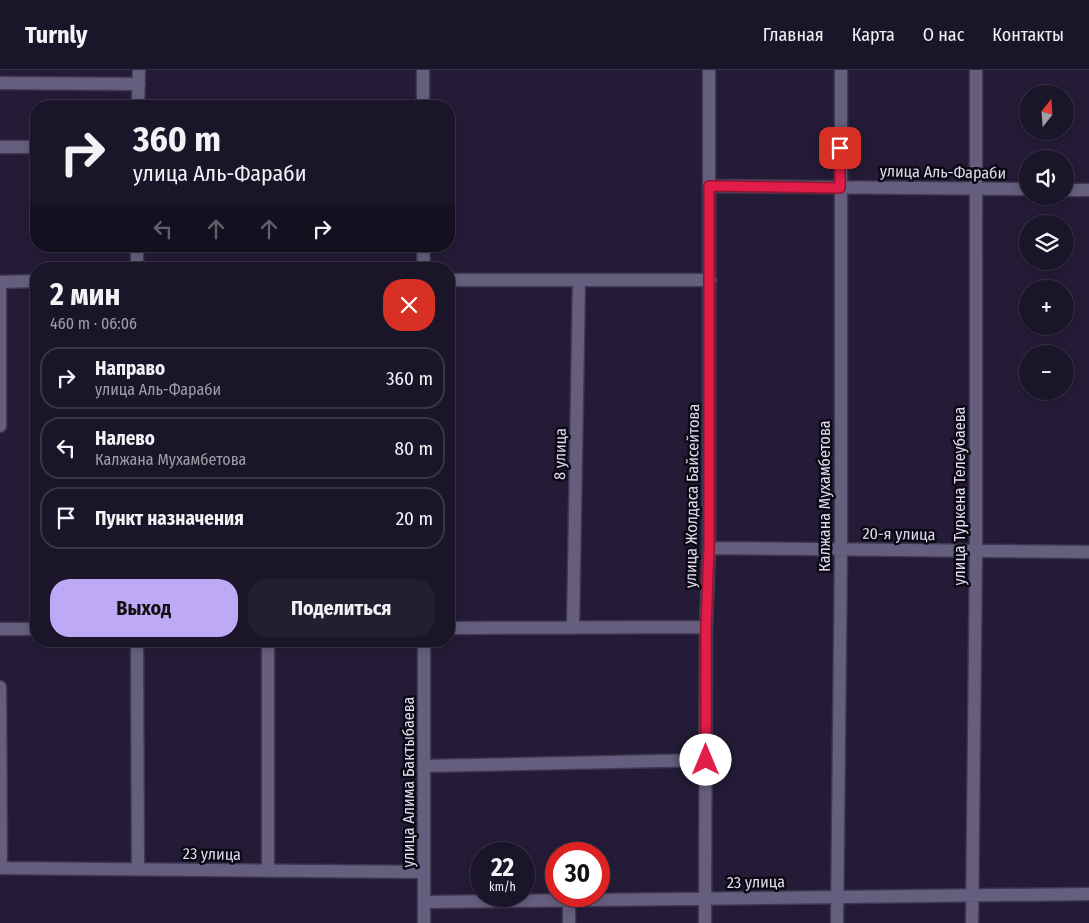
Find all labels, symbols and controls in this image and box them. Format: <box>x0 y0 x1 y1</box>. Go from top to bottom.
text: Turnly <box>25 21 87 49</box>
text: Главная <box>763 24 824 46</box>
text: Карта <box>852 24 895 46</box>
text: О нас <box>923 24 964 46</box>
text: Контакты <box>992 24 1064 46</box>
north arrow <box>1019 85 1074 140</box>
map controls <box>1019 85 1074 400</box>
text: 360 m <box>133 118 221 160</box>
icon: right <box>50 120 115 185</box>
pin <box>819 127 861 169</box>
icon: arrive <box>826 134 854 162</box>
button: sound <box>1019 150 1074 205</box>
text: улица Аль-Фараби <box>133 160 307 187</box>
street label: улица Аль-Фараби <box>880 161 1006 183</box>
icon: left <box>149 215 177 243</box>
icon: ahead <box>202 215 230 243</box>
icon: ahead <box>255 215 283 243</box>
icon: right <box>308 215 336 243</box>
button: layers <box>1019 215 1074 270</box>
text: 2 мин <box>50 277 121 313</box>
button: close <box>383 279 435 331</box>
button: + <box>1019 280 1074 335</box>
text: 460 m · 06:06 <box>50 314 137 333</box>
button: − <box>1019 345 1074 400</box>
text: Направо <box>95 357 165 380</box>
icon: right <box>52 364 80 392</box>
text: 360 m <box>386 367 433 390</box>
text: улица Аль-Фараби <box>95 380 221 399</box>
street label: улица Жолдаса Байсейтова <box>681 404 703 588</box>
street label: улица Туркена Телеубаева <box>950 406 969 585</box>
street label: Калжана Мухамбетова <box>815 420 834 572</box>
text: Налево <box>95 427 155 450</box>
street label: 8 улица <box>550 428 570 480</box>
icon: left <box>52 434 80 462</box>
text: 80 m <box>395 437 433 460</box>
text: Калжана Мухамбетова <box>95 450 246 469</box>
icon: arrive <box>52 504 80 532</box>
text: Пункт назначения <box>95 507 244 530</box>
text: 20 m <box>396 507 433 530</box>
street label: 20-я улица <box>862 524 936 544</box>
button: Выход <box>50 579 238 637</box>
button: Поделиться <box>248 579 435 637</box>
street label: улица Алима Бактыбаева <box>399 696 418 867</box>
position arrow <box>679 733 731 785</box>
speed limit sign: 30 <box>545 842 610 907</box>
street label: 23 улица <box>183 844 241 864</box>
text: 22 <box>491 853 514 883</box>
street label: 23 улица <box>727 872 785 892</box>
text: km/h <box>489 880 516 894</box>

